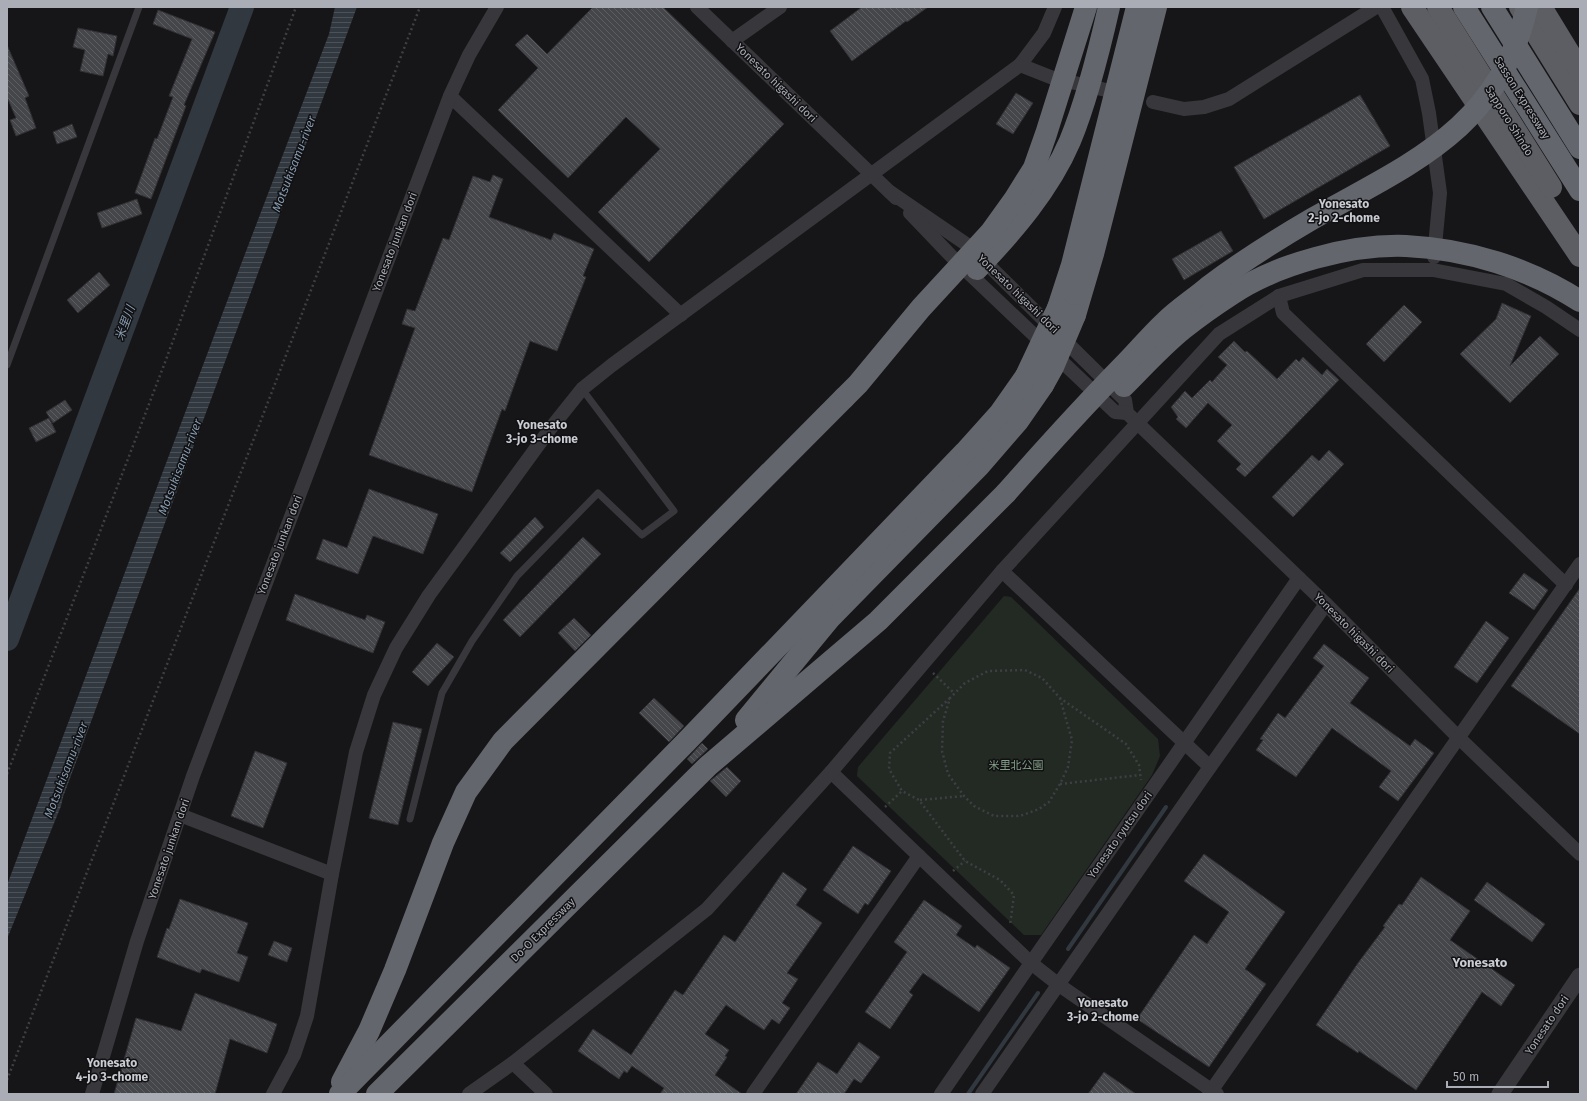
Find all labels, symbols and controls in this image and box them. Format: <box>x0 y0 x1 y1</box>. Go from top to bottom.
street label: Yonesato higashi dori <box>733 41 819 125</box>
street label: Sasson Expressway <box>1491 54 1553 142</box>
street label: Sapporo Shindo <box>1482 84 1536 158</box>
water label: Motsukisamu-river <box>269 114 319 214</box>
street label: Yonesato junkan dori <box>370 190 420 294</box>
district label: Yonesato 2-jo 2-chome <box>1308 197 1380 225</box>
street label: Yonesato higashi dori <box>975 252 1061 336</box>
water label: 米里川 <box>112 302 138 342</box>
water label: Motsukisamu-river <box>155 417 205 517</box>
district label: Yonesato 3-jo 3-chome <box>505 418 578 446</box>
street label: Yonesato junkan dori <box>255 493 305 597</box>
street label: Yonesato higashi dori <box>1311 590 1397 676</box>
water label: Motsukisamu-river <box>41 720 91 820</box>
park label: 米里北公園 <box>989 759 1044 772</box>
street label: Yonesato ryutsu dori <box>1085 789 1155 881</box>
street label: Yonesato junkan dori <box>146 797 192 901</box>
street label: Do-O Expressway <box>508 895 578 965</box>
district label: Yonesato <box>1452 955 1508 970</box>
street label: Yonesato dori <box>1522 993 1572 1057</box>
district label: Yonesato 3-jo 2-chome <box>1066 996 1139 1024</box>
district label: Yonesato 4-jo 3-chome <box>76 1056 149 1084</box>
scale bar <box>1447 1063 1548 1089</box>
text: 50 m <box>1453 1070 1479 1084</box>

